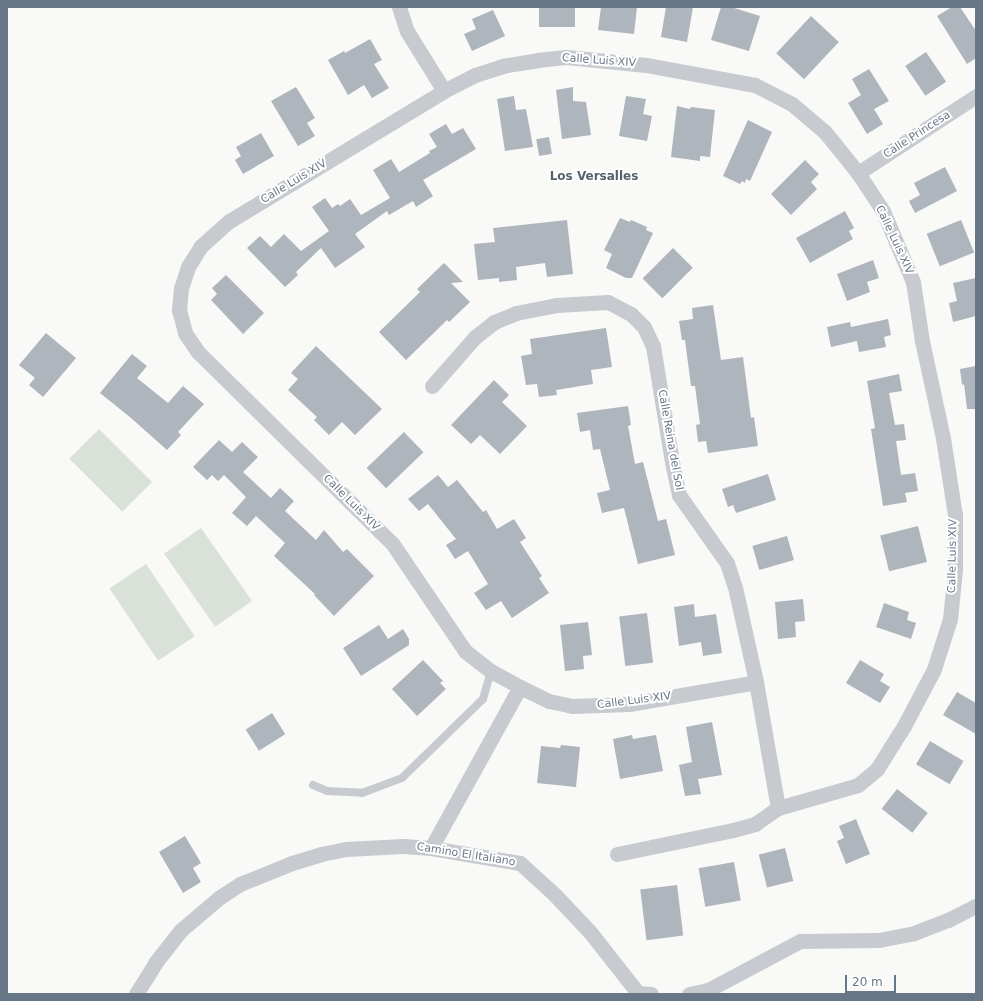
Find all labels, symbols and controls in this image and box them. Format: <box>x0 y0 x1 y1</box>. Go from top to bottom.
street label: Calle Luis XIV <box>561 52 637 70</box>
street label: Calle Princesa <box>881 108 953 162</box>
street label: Calle Luis XIV <box>259 157 329 207</box>
district label: Los Versalles <box>550 170 638 184</box>
street label: Calle Luis XIV <box>872 204 916 276</box>
street label: Calle Reina del Sol <box>655 389 685 491</box>
street label: Calle Luis XIV <box>320 472 382 534</box>
street label: Calle Luis XIV <box>946 519 960 593</box>
street label: Calle Luis XIV <box>596 690 672 712</box>
street label: Camino El Italiano <box>416 841 516 869</box>
scale bar <box>847 967 898 993</box>
text: 20 m <box>852 975 883 989</box>

